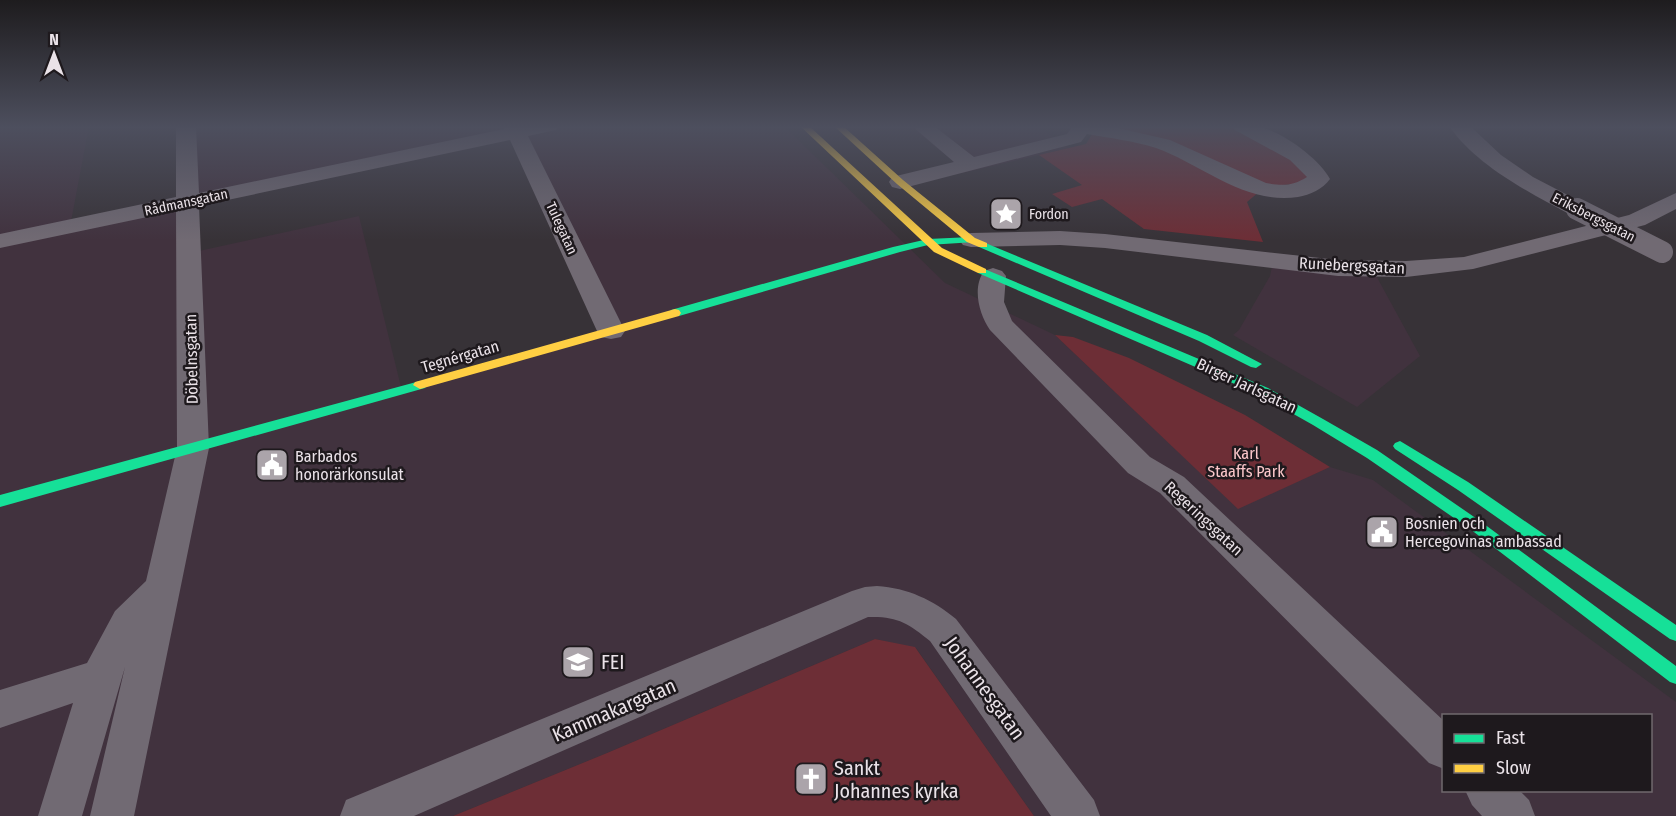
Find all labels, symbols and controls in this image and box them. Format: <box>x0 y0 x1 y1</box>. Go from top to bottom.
north arrow <box>24 24 84 84</box>
text: N <box>49 30 59 49</box>
street label: Rådmansgatan <box>143 185 229 220</box>
street label: Eriksbergsgatan <box>1550 189 1638 246</box>
place icon: Fordon <box>988 196 1024 232</box>
street label: Tulegatan <box>542 199 581 257</box>
place label: Fordon <box>1029 206 1069 223</box>
street label: Runebergsgatan <box>1299 253 1405 278</box>
street label: Döbelnsgatan <box>181 314 202 404</box>
street label: Tegnérgatan <box>419 336 501 377</box>
street label: Birger Jarlsgatan <box>1194 354 1300 417</box>
park label: Karl Staaffs Park <box>1207 444 1285 481</box>
public building icon: Barbados honorärkonsulat <box>254 447 290 483</box>
place label: Barbados honorärkonsulat <box>295 447 405 484</box>
street label: Regeringsgatan <box>1161 477 1247 560</box>
public building icon: Bosnien och Hercegovinas ambassad <box>1364 514 1400 550</box>
place label: Bosnien och Hercegovinas ambassad <box>1405 514 1562 551</box>
street label: Johannesgatan <box>940 632 1030 744</box>
school or university icon: FEI <box>560 644 596 680</box>
place label: FEI <box>601 650 624 674</box>
street label: Kammakargatan <box>549 673 679 747</box>
legend <box>1442 714 1652 792</box>
text: Fast <box>1496 727 1525 749</box>
place label: Sankt Johannes kyrka <box>834 756 959 803</box>
text: Slow <box>1496 757 1531 779</box>
church icon: Sankt Johannes kyrka <box>793 761 829 797</box>

